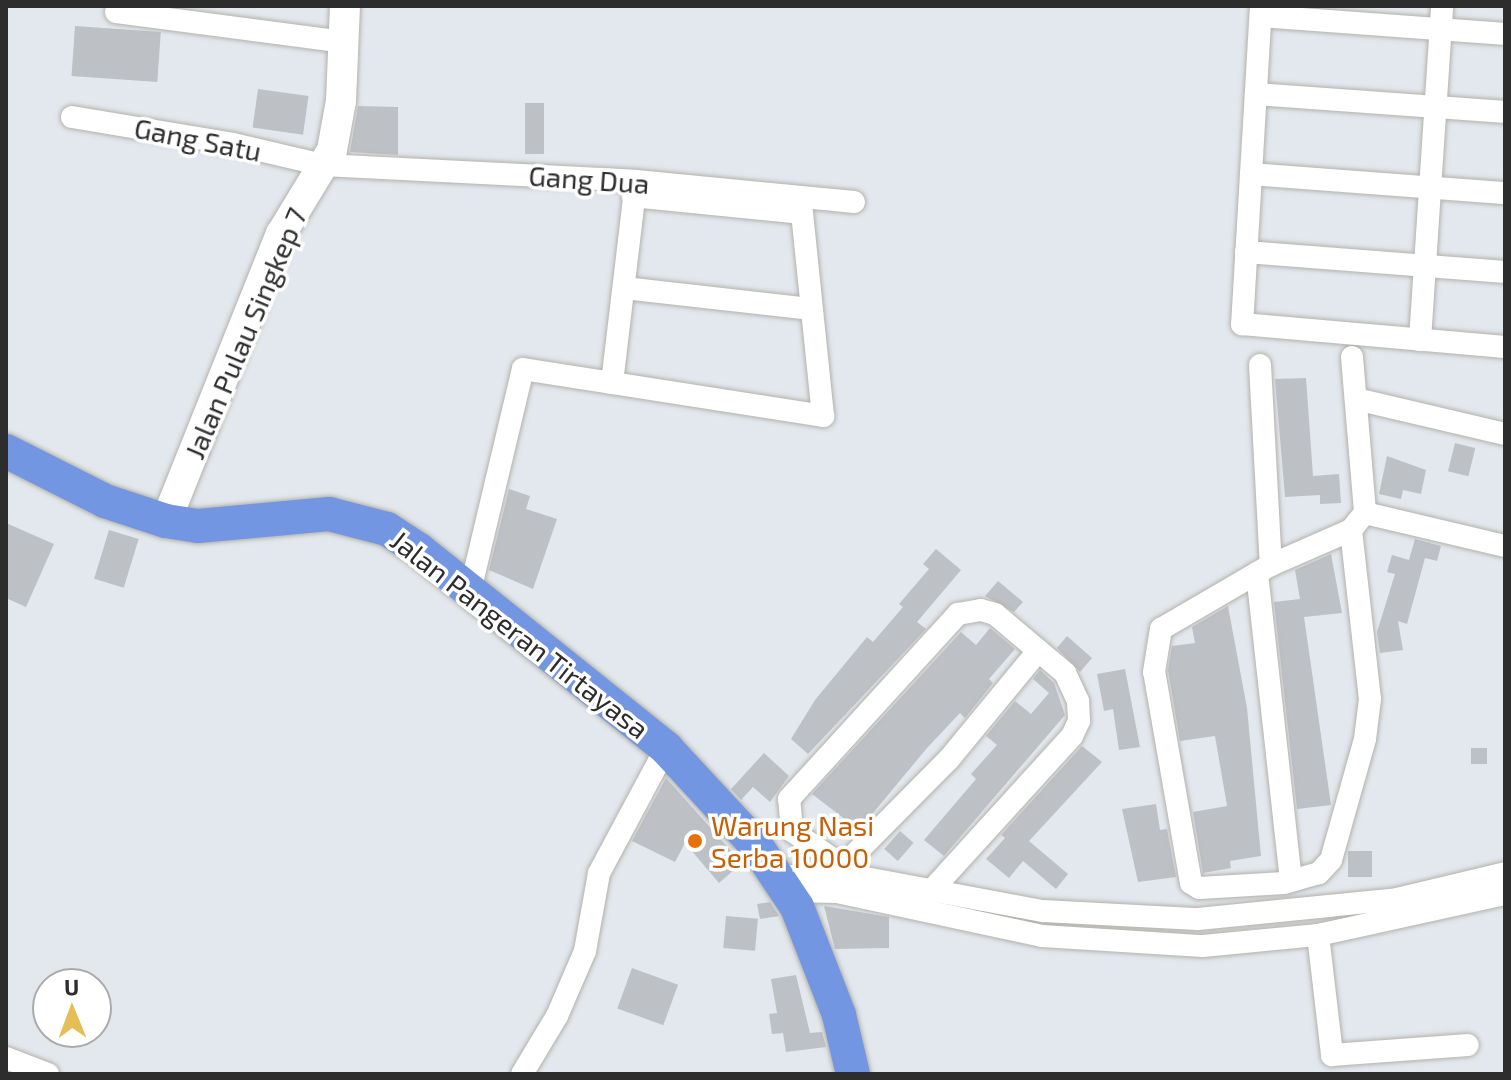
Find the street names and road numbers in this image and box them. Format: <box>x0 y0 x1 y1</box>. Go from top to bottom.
street label: Gang Satu <box>132 110 264 168</box>
street label: Gang Dua <box>527 158 651 200</box>
street label: Jalan Pulau Singkep 7 <box>177 202 313 464</box>
street label: Jalan Pangeran Tirtayasa <box>384 523 656 745</box>

